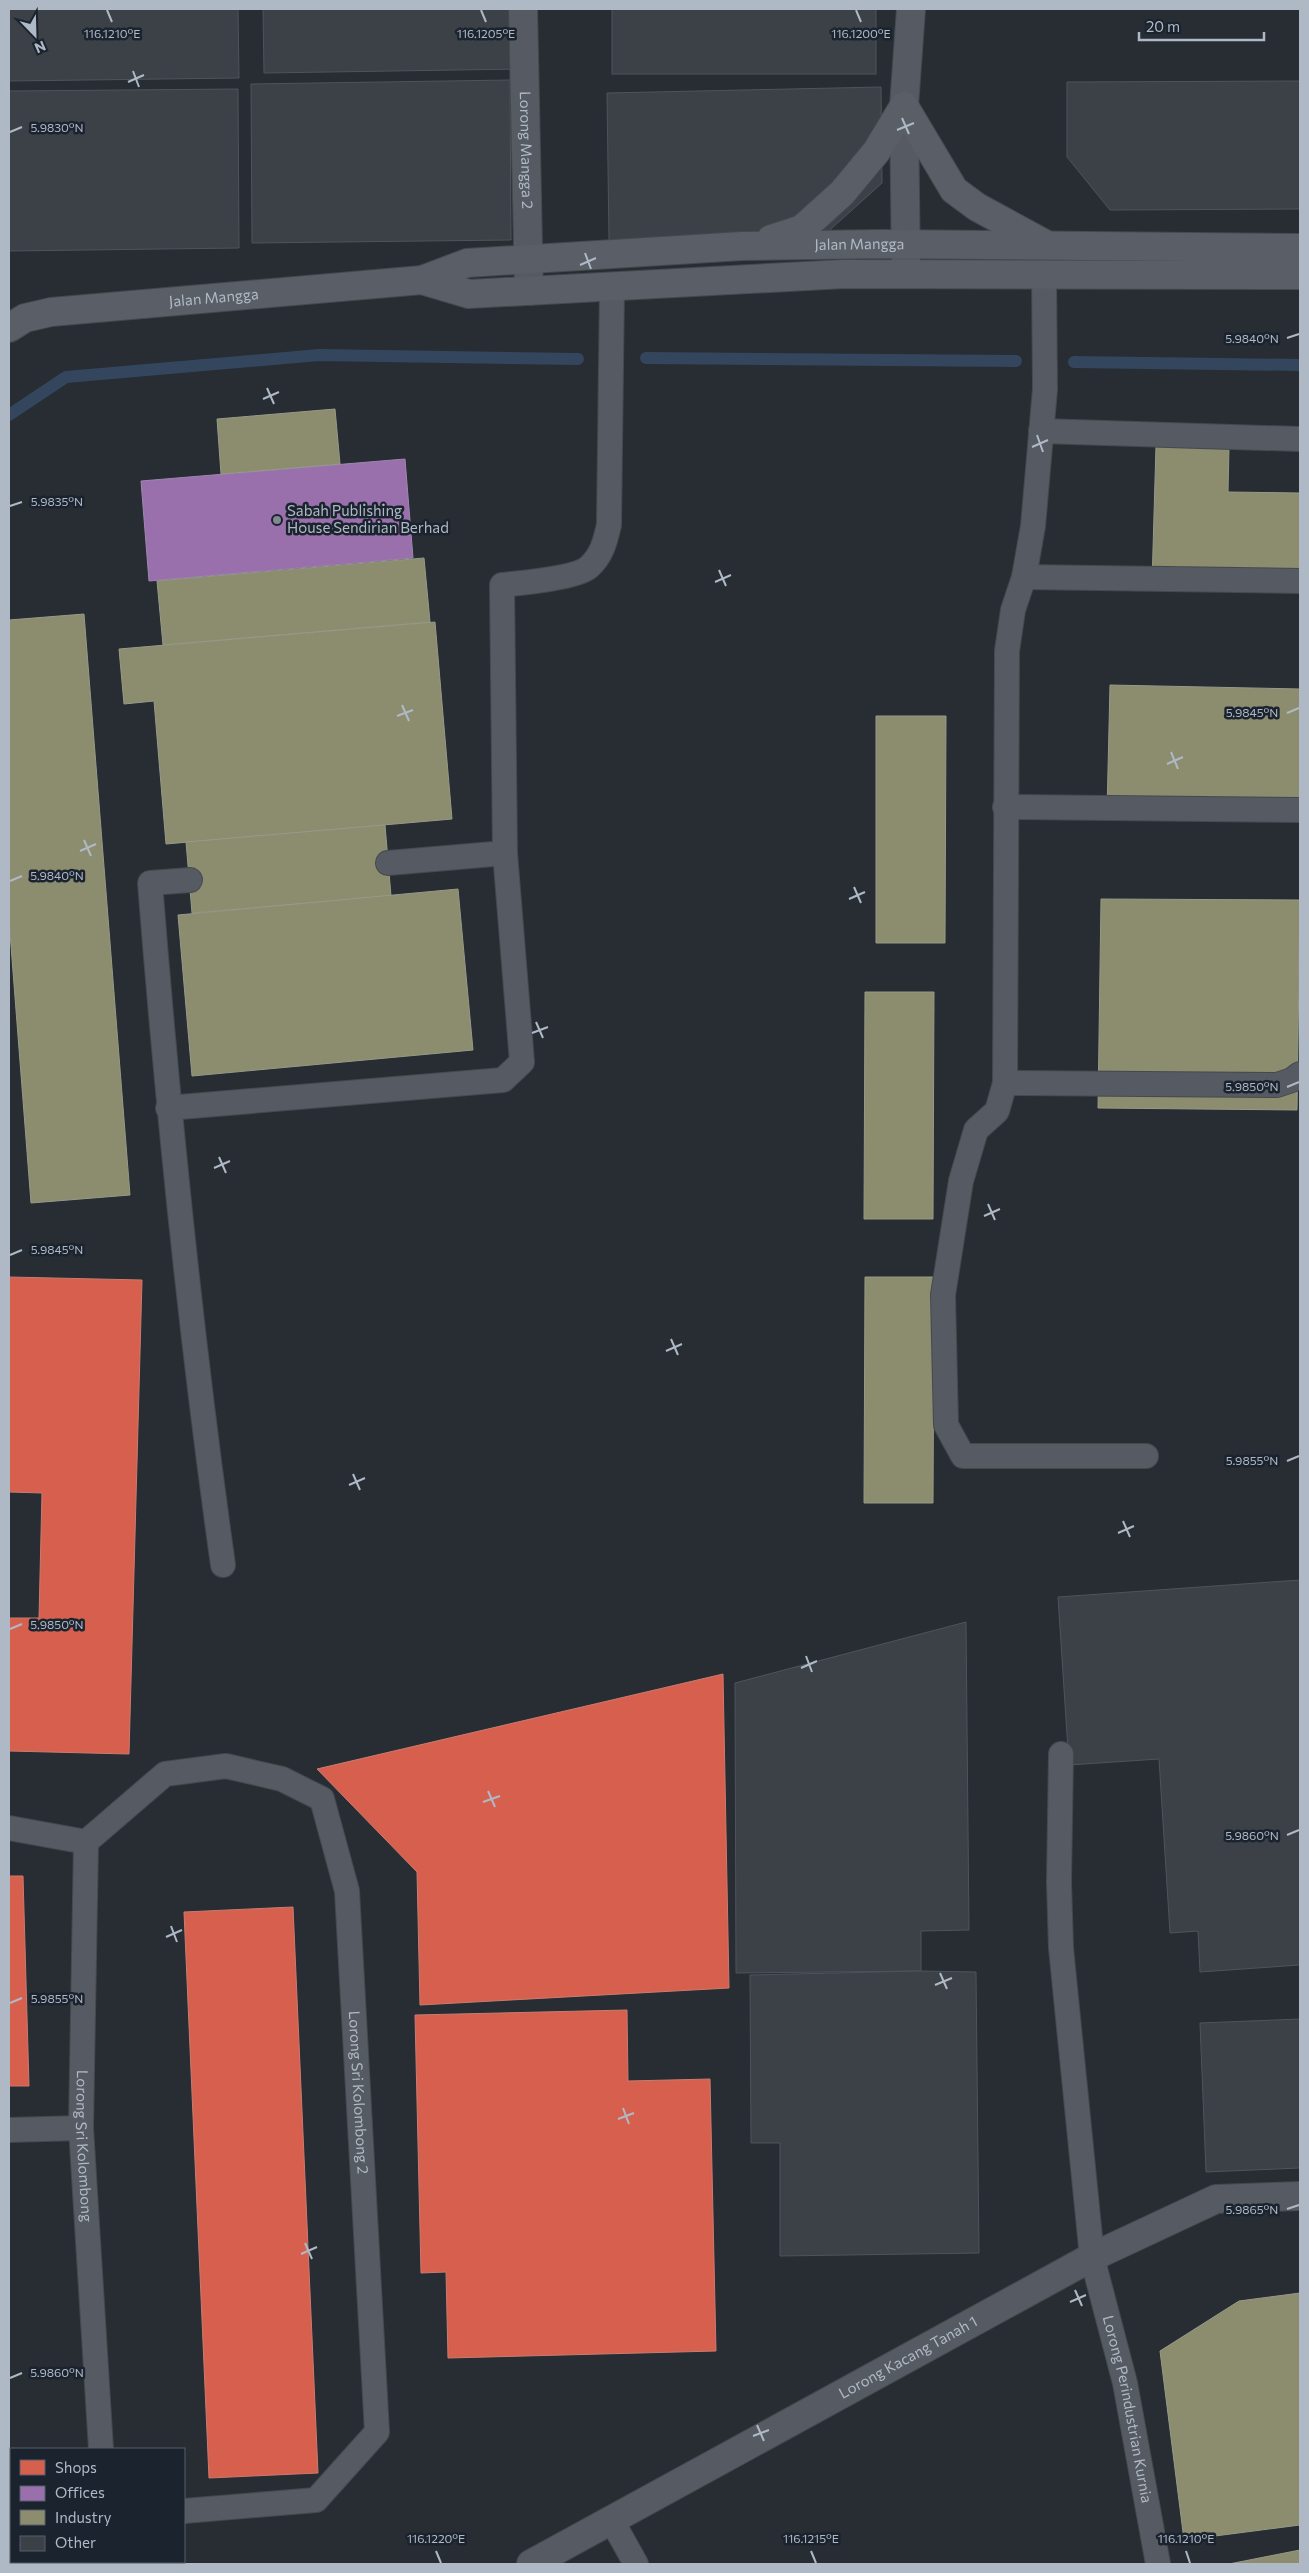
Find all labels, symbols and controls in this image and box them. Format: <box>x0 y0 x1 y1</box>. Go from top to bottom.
north arrow <box>10 10 60 60</box>
scale bar <box>1139 10 1264 42</box>
text: 20 m <box>1146 17 1180 35</box>
text: 116.1210°E <box>84 26 140 40</box>
text: 116.1205°E <box>457 26 515 40</box>
text: 116.1200°E <box>831 26 891 40</box>
text: N <box>32 38 48 57</box>
street label: Lorong Mangga 2 <box>517 91 537 209</box>
text: 5.9830°N <box>30 120 84 134</box>
street label: Jalan Mangga <box>814 234 905 253</box>
street label: Jalan Mangga <box>168 284 259 310</box>
text: 5.9840°N <box>1225 331 1279 345</box>
text: 5.9835°N <box>31 494 83 508</box>
place label: Sabah Publishing House Sendirian Berhad <box>287 501 449 536</box>
marker: Sabah Publishing House Sendirian Berhad <box>271 514 283 526</box>
text: 5.9845°N <box>1226 705 1278 719</box>
text: 5.9840°N <box>30 868 84 882</box>
text: 5.9850°N <box>1225 1079 1279 1093</box>
text: 5.9845°N <box>31 1242 83 1256</box>
text: 5.9855°N <box>1226 1453 1278 1467</box>
text: 5.9850°N <box>30 1617 84 1631</box>
text: 5.9860°N <box>1225 1828 1279 1842</box>
text: 5.9855°N <box>31 1991 83 2005</box>
street label: Lorong Sri Kolombong 2 <box>346 2010 373 2175</box>
street label: Lorong Sri Kolombong <box>73 2070 97 2222</box>
text: 5.9865°N <box>1226 2202 1278 2216</box>
street label: Lorong Kacang Tanah 1 <box>835 2312 980 2402</box>
street label: Lorong Perindustrian Kurnia <box>1100 2313 1157 2504</box>
text: 5.9860°N <box>30 2365 84 2379</box>
legend <box>10 2448 185 2563</box>
text: Shops <box>55 2458 97 2476</box>
text: Offices <box>55 2483 105 2501</box>
text: Industry <box>55 2508 112 2526</box>
text: 116.1220°E <box>407 2531 465 2545</box>
text: 116.1215°E <box>783 2531 839 2545</box>
text: 116.1210°E <box>1158 2531 1214 2545</box>
text: Other <box>55 2533 96 2551</box>

